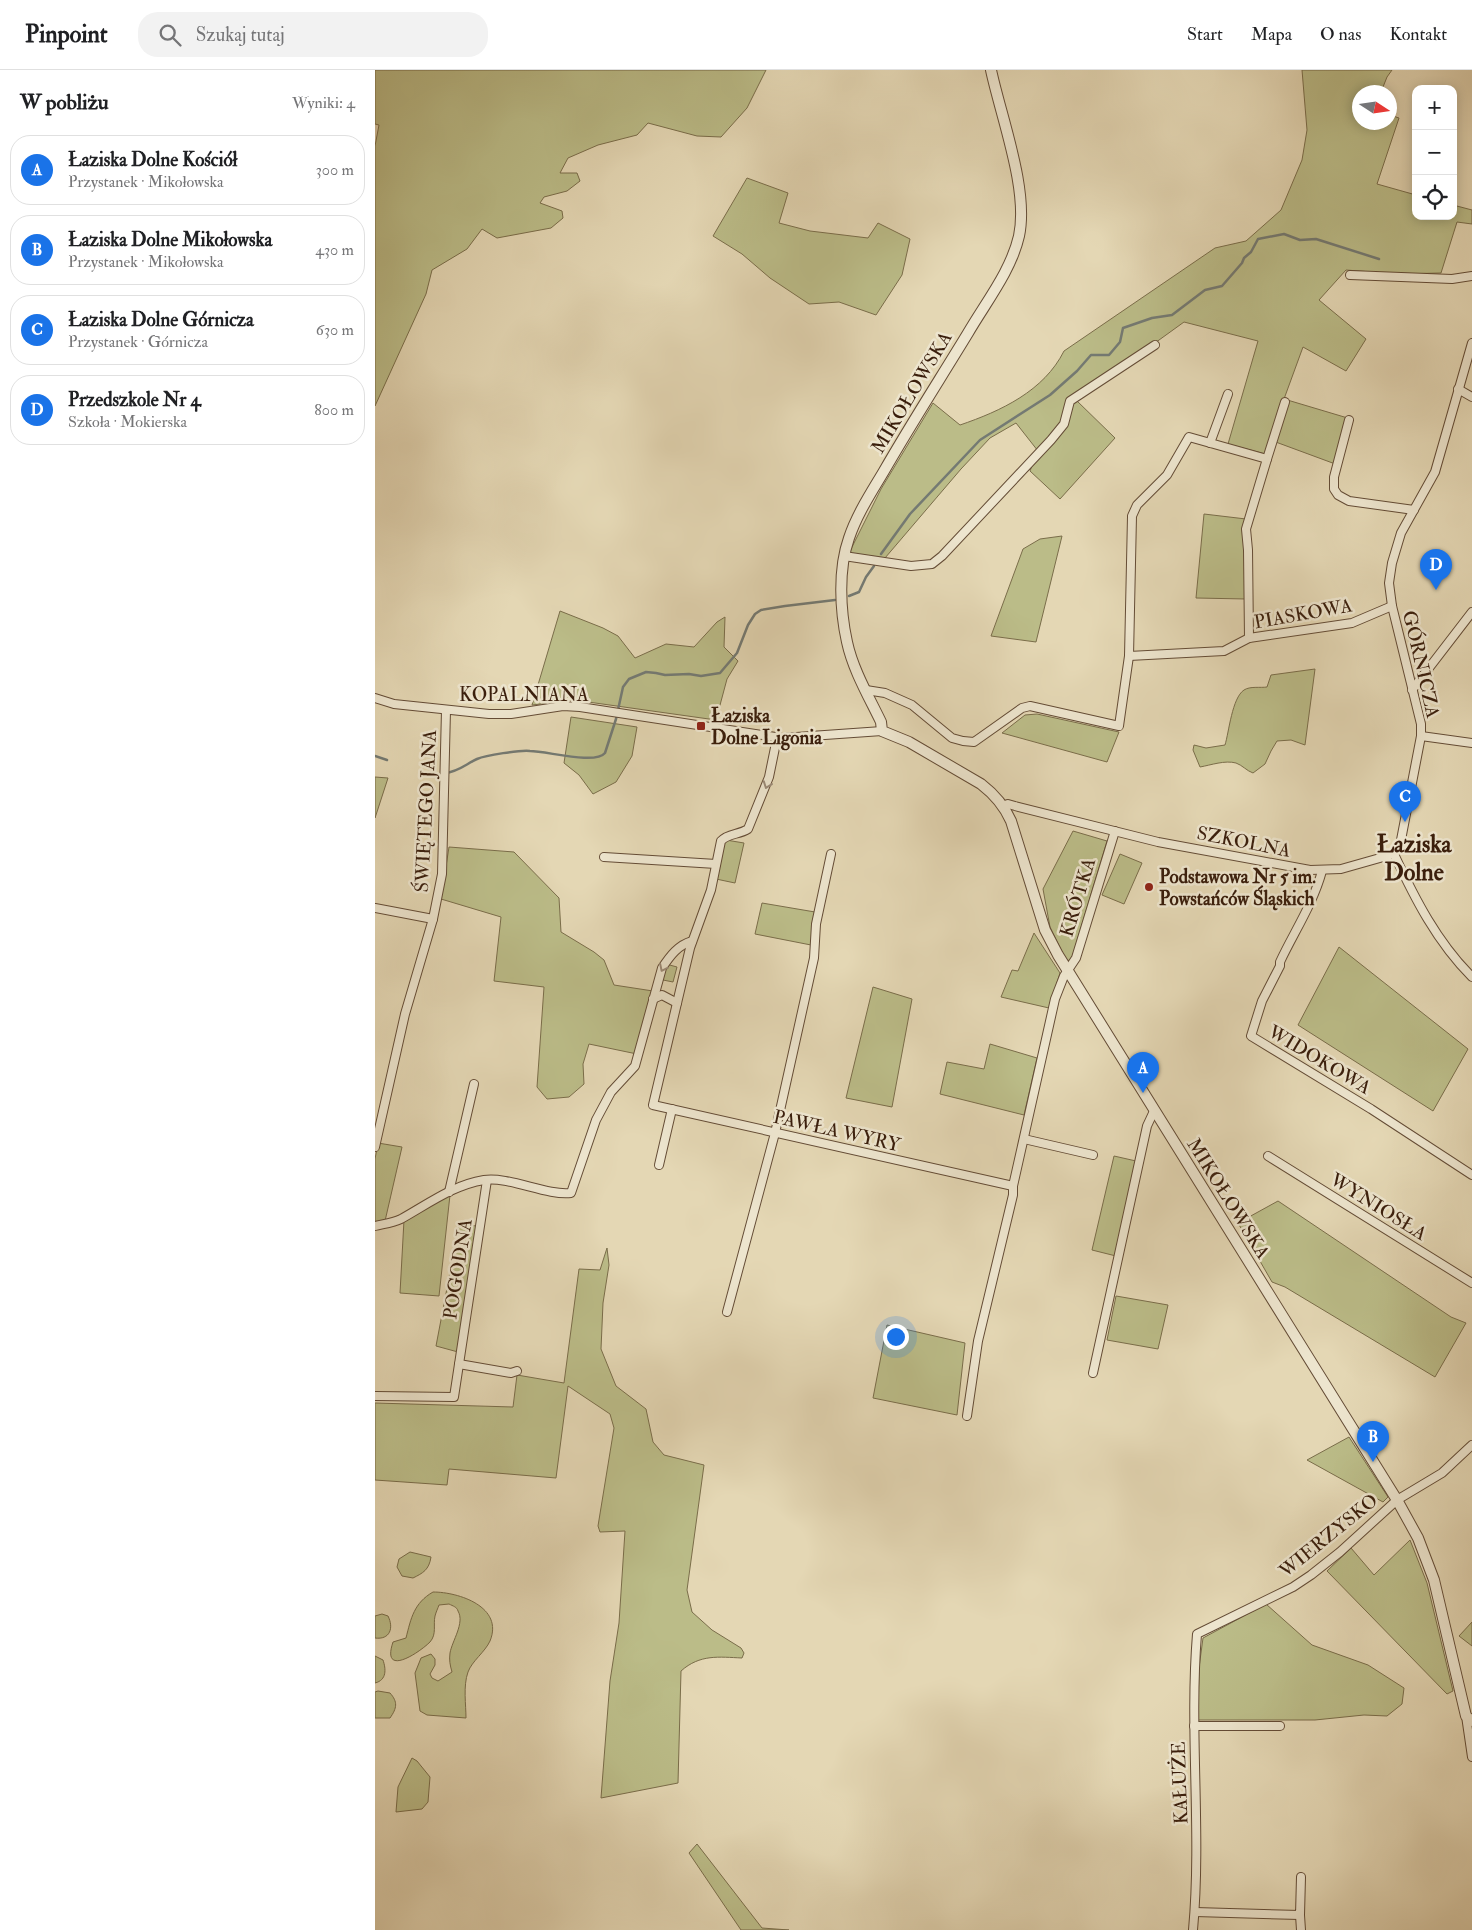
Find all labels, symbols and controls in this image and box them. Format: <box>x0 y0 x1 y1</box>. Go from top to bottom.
search box <box>138 12 488 57</box>
text: Pinpoint <box>25 19 108 50</box>
icon: search <box>156 21 184 49</box>
text: Szukaj tutaj <box>196 23 285 47</box>
text: Start <box>1187 23 1223 46</box>
text: Mapa <box>1251 23 1292 46</box>
text: O nas <box>1320 23 1361 46</box>
text: Kontakt <box>1389 23 1447 46</box>
north arrow <box>1352 85 1397 130</box>
map controls <box>1412 85 1457 220</box>
button: + <box>1412 85 1457 130</box>
text: W pobliżu <box>20 89 109 116</box>
text: Wyniki: 4 <box>292 93 355 113</box>
button: − <box>1412 130 1457 175</box>
text: Łaziska Dolne Kościół <box>68 148 237 172</box>
text: A <box>32 160 42 180</box>
text: 300 m <box>316 160 354 180</box>
text: Przystanek · Mikołowska <box>68 172 224 192</box>
button: locate <box>1412 175 1457 220</box>
text: Łaziska Dolne Mikołowska <box>68 228 272 252</box>
text: B <box>32 240 42 260</box>
text: 430 m <box>315 240 354 260</box>
text: Przystanek · Mikołowska <box>68 252 224 272</box>
text: Łaziska Dolne Górnicza <box>68 308 254 332</box>
text: C <box>31 320 43 340</box>
text: 630 m <box>316 320 354 340</box>
street label: MIKOŁOWSKA <box>866 327 958 458</box>
text: Przystanek · Górnicza <box>68 332 208 352</box>
text: Przedszkole Nr 4 <box>68 388 201 412</box>
text: D <box>30 400 44 420</box>
text: 800 m <box>314 400 354 420</box>
text: Szkoła · Mokierska <box>68 412 187 432</box>
pin: D <box>1420 549 1452 590</box>
street label: PIASKOWA <box>1252 594 1354 634</box>
street label: GÓRNICZA <box>1397 608 1447 720</box>
street label: KOPALNIANA <box>459 683 589 707</box>
place label: Łaziska Dolne Ligonia <box>711 704 823 751</box>
marker: Łaziska Dolne Ligonia <box>695 720 707 732</box>
street label: ŚWIĘTEGO JANA <box>408 729 442 893</box>
one-way arrow <box>763 780 773 789</box>
pin: C <box>1389 781 1421 822</box>
street label: SZKOLNA <box>1195 821 1293 863</box>
district label: Łaziska Dolne <box>1377 829 1452 888</box>
street label: KRÓTKA <box>1053 854 1101 940</box>
place label: Podstawowa Nr 5 im. Powstańców Śląskich <box>1159 865 1316 911</box>
marker: Podstawowa Nr 5 im. Powstańców Śląskich <box>1143 881 1155 893</box>
one-way arrow <box>659 963 669 972</box>
street label: WIDOKOWA <box>1263 1019 1375 1100</box>
pin: A <box>1127 1052 1159 1093</box>
street label: PAWŁA WYRY <box>771 1105 904 1157</box>
street label: MIKOŁOWSKA <box>1181 1134 1275 1263</box>
street label: WYNIOSŁA <box>1325 1167 1431 1246</box>
street label: POGODNA <box>438 1217 478 1321</box>
your location <box>883 1324 909 1350</box>
pin: B <box>1357 1421 1389 1462</box>
street label: WIERZYSKO <box>1274 1489 1383 1584</box>
street label: KAŁUŻE <box>1165 1741 1193 1825</box>

